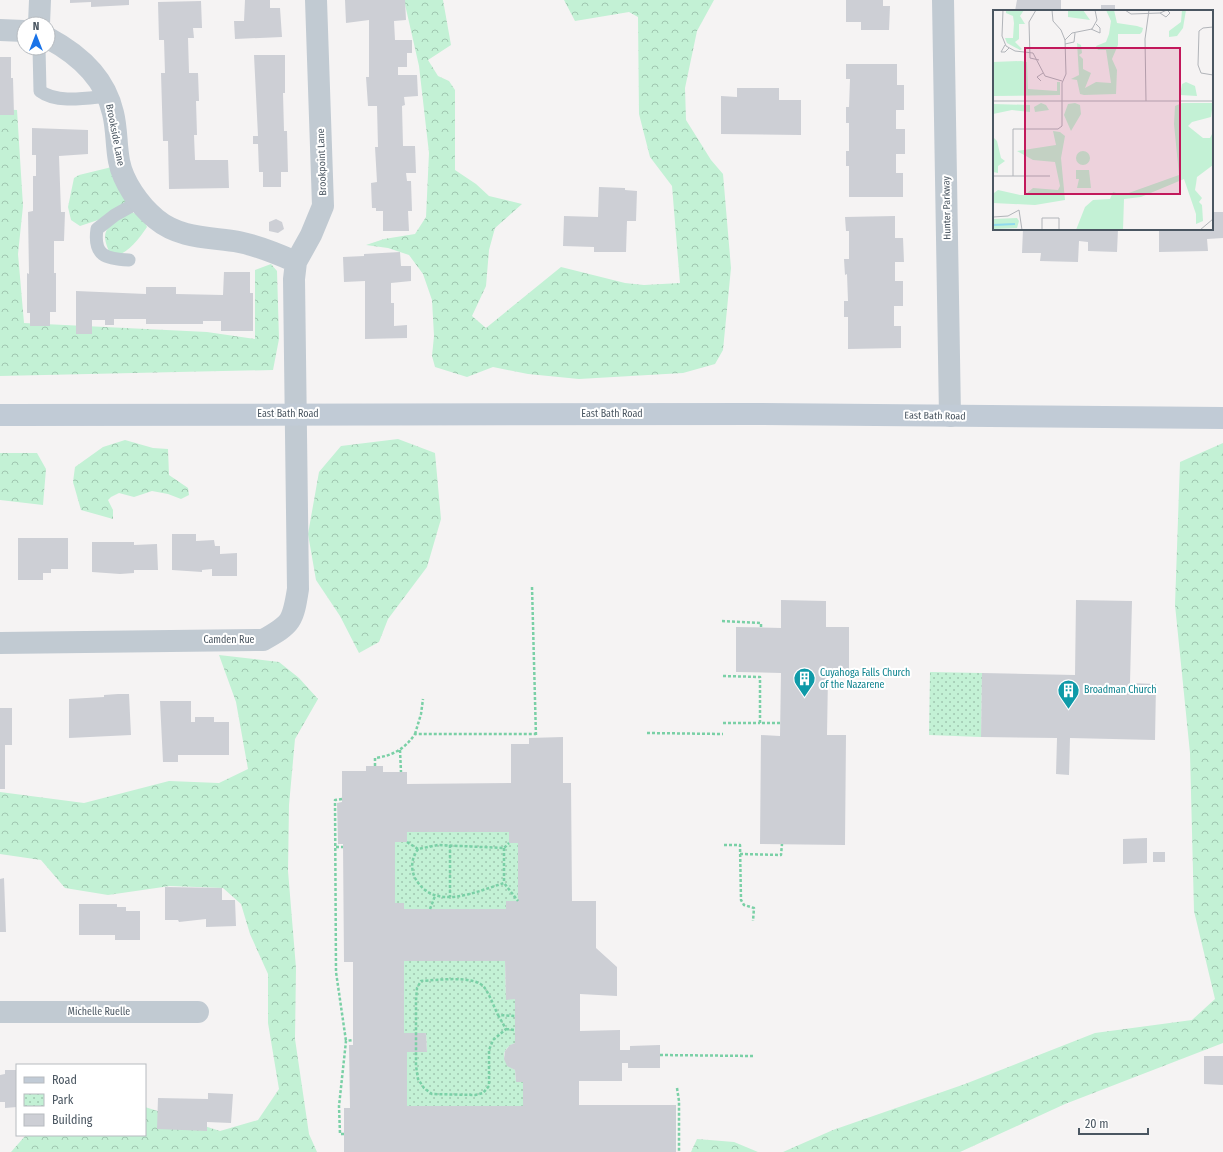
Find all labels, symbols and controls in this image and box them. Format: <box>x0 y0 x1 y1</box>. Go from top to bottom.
inset map <box>993 10 1213 230</box>
north arrow <box>16 16 56 56</box>
text: N <box>33 20 39 33</box>
street label: Brookside Lane <box>103 103 127 167</box>
street label: Brookpoint Lane <box>315 128 329 196</box>
street label: Hunter Parkway <box>940 175 954 240</box>
street label: East Bath Road <box>257 408 319 420</box>
street label: East Bath Road <box>581 408 643 420</box>
street label: East Bath Road <box>904 409 966 423</box>
street label: Camden Rue <box>203 634 255 646</box>
building icon: Cuyahoga Falls Church of the Nazarene <box>791 666 817 699</box>
place label: Cuyahoga Falls Church of the Nazarene <box>820 667 910 691</box>
building icon: Broadman Church <box>1055 677 1081 710</box>
place label: Broadman Church <box>1084 684 1157 696</box>
street label: Michelle Ruelle <box>68 1006 130 1018</box>
legend <box>16 1064 146 1136</box>
text: Road <box>52 1073 77 1087</box>
text: Park <box>52 1093 74 1107</box>
scale bar <box>1079 1110 1148 1136</box>
text: Building <box>52 1113 93 1127</box>
text: 20 m <box>1085 1117 1109 1131</box>

